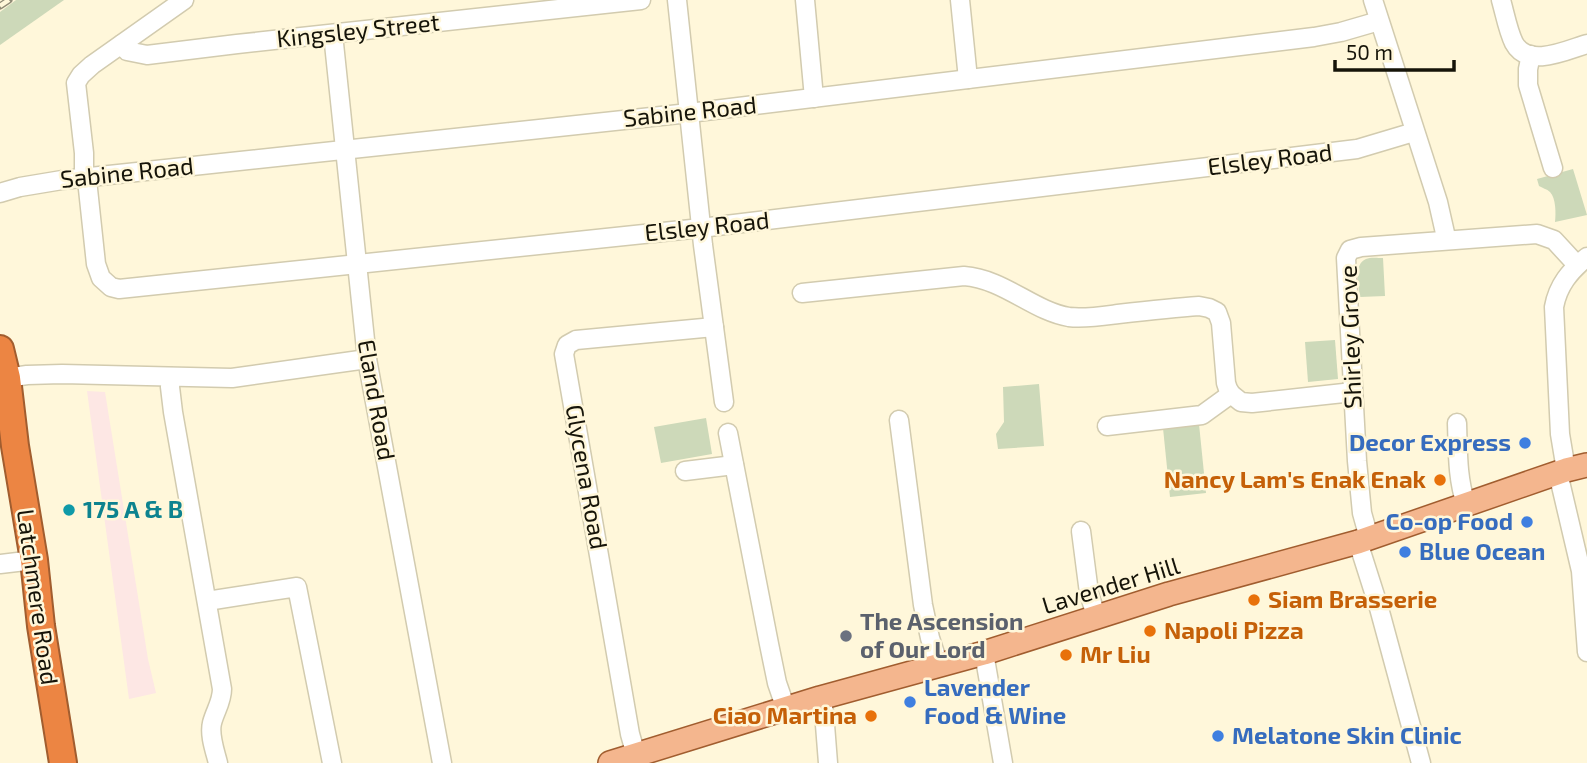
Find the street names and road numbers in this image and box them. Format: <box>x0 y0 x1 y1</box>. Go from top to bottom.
street label: Kingsley Street <box>275 7 441 52</box>
street label: Sabine Road <box>622 89 758 132</box>
street label: Elsley Road <box>1206 136 1334 181</box>
street label: Sabine Road <box>59 150 195 193</box>
street label: Elsley Road <box>643 205 771 246</box>
street label: Shirley Grove <box>1333 265 1367 409</box>
street label: Eland Road <box>353 337 402 462</box>
street label: Glycena Road <box>560 402 614 551</box>
street label: Latchmere Road <box>12 507 65 686</box>
street label: Lavender Hill <box>1038 550 1183 619</box>

